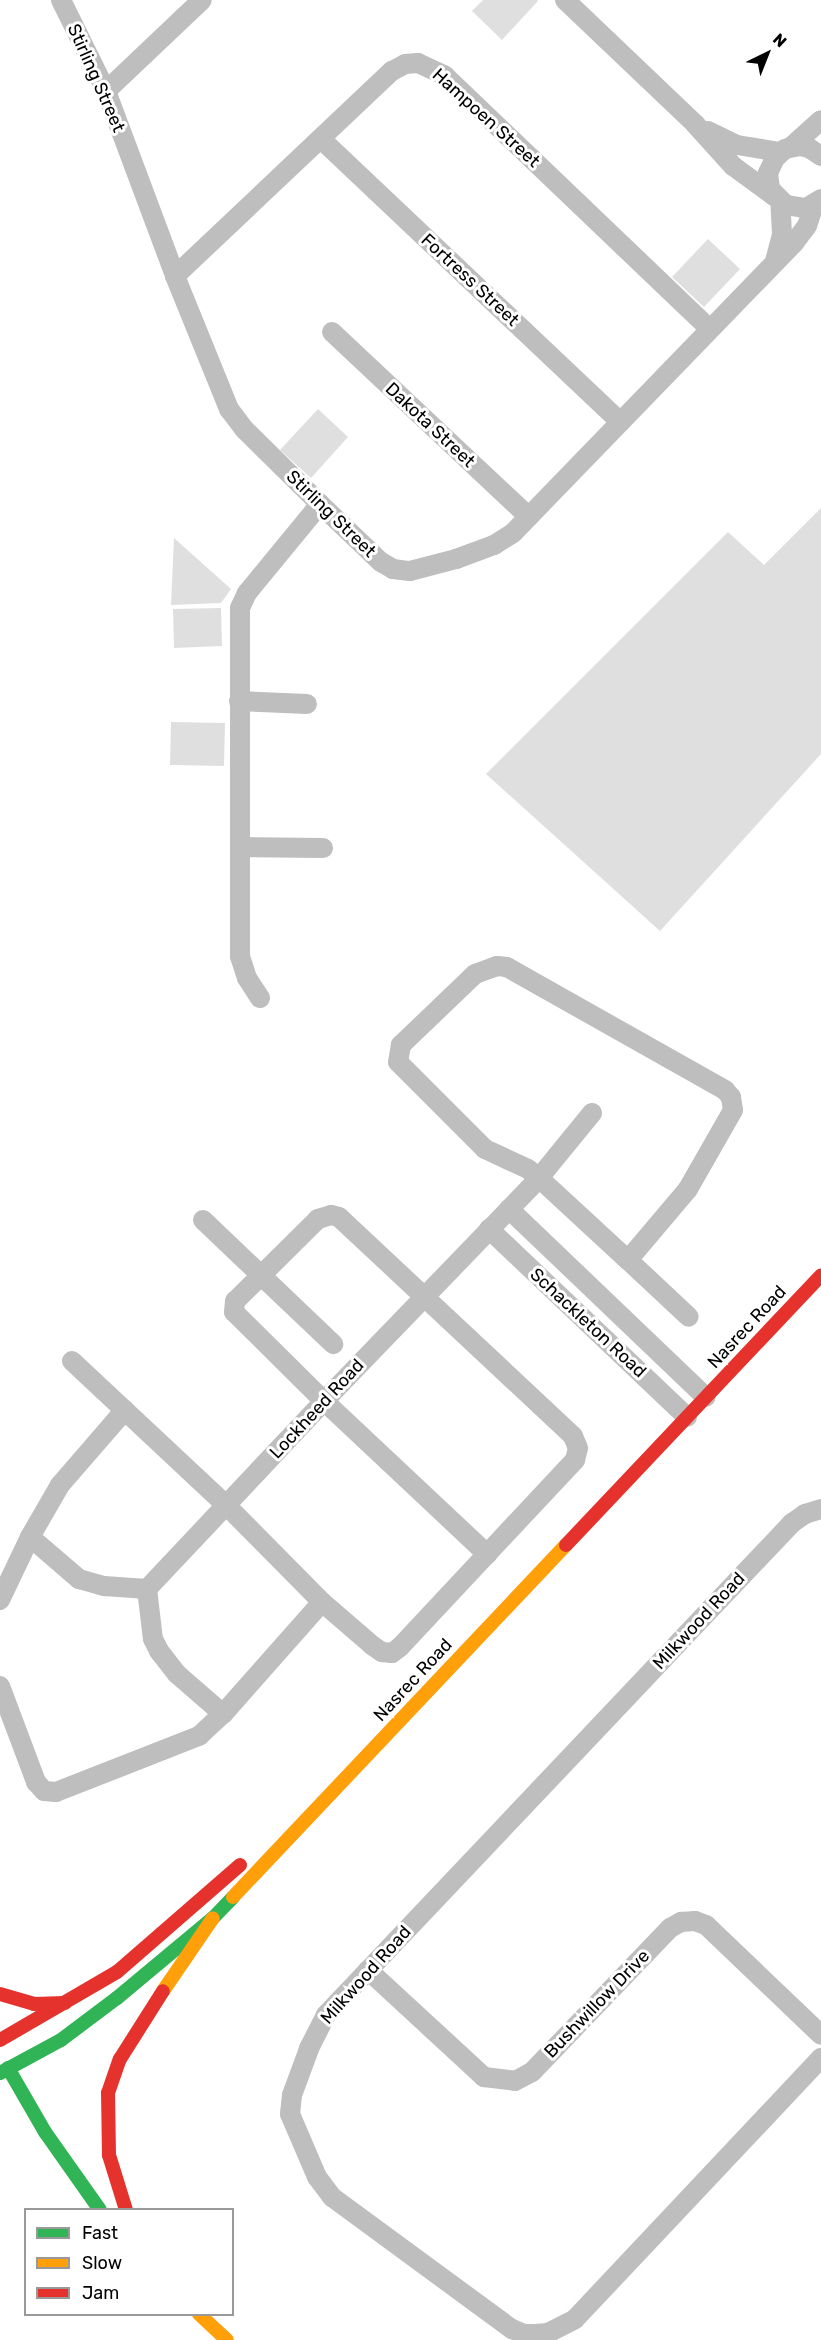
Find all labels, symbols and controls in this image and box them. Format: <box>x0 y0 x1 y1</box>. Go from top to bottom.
street label: Stirling Street <box>62 21 130 135</box>
north arrow <box>737 24 797 84</box>
text: N <box>769 30 790 51</box>
street label: Hampoen Street <box>428 64 544 172</box>
street label: Fortress Street <box>417 229 523 331</box>
street label: Dakota Street <box>381 378 479 472</box>
street label: Stirling Street <box>282 466 380 562</box>
street label: Schackleton Road <box>525 1264 651 1382</box>
street label: Nasrec Road <box>703 1281 791 1373</box>
street label: Lockheed Road <box>265 1355 369 1463</box>
street label: Milkwood Road <box>648 1568 750 1674</box>
street label: Nasrec Road <box>369 1634 457 1726</box>
street label: Milkwood Road <box>316 1921 416 2029</box>
street label: Bushwillow Drive <box>540 1945 654 2063</box>
legend <box>24 2208 234 2316</box>
text: Fast <box>82 2222 118 2244</box>
text: Slow <box>82 2252 122 2274</box>
text: Jam <box>82 2282 119 2304</box>

